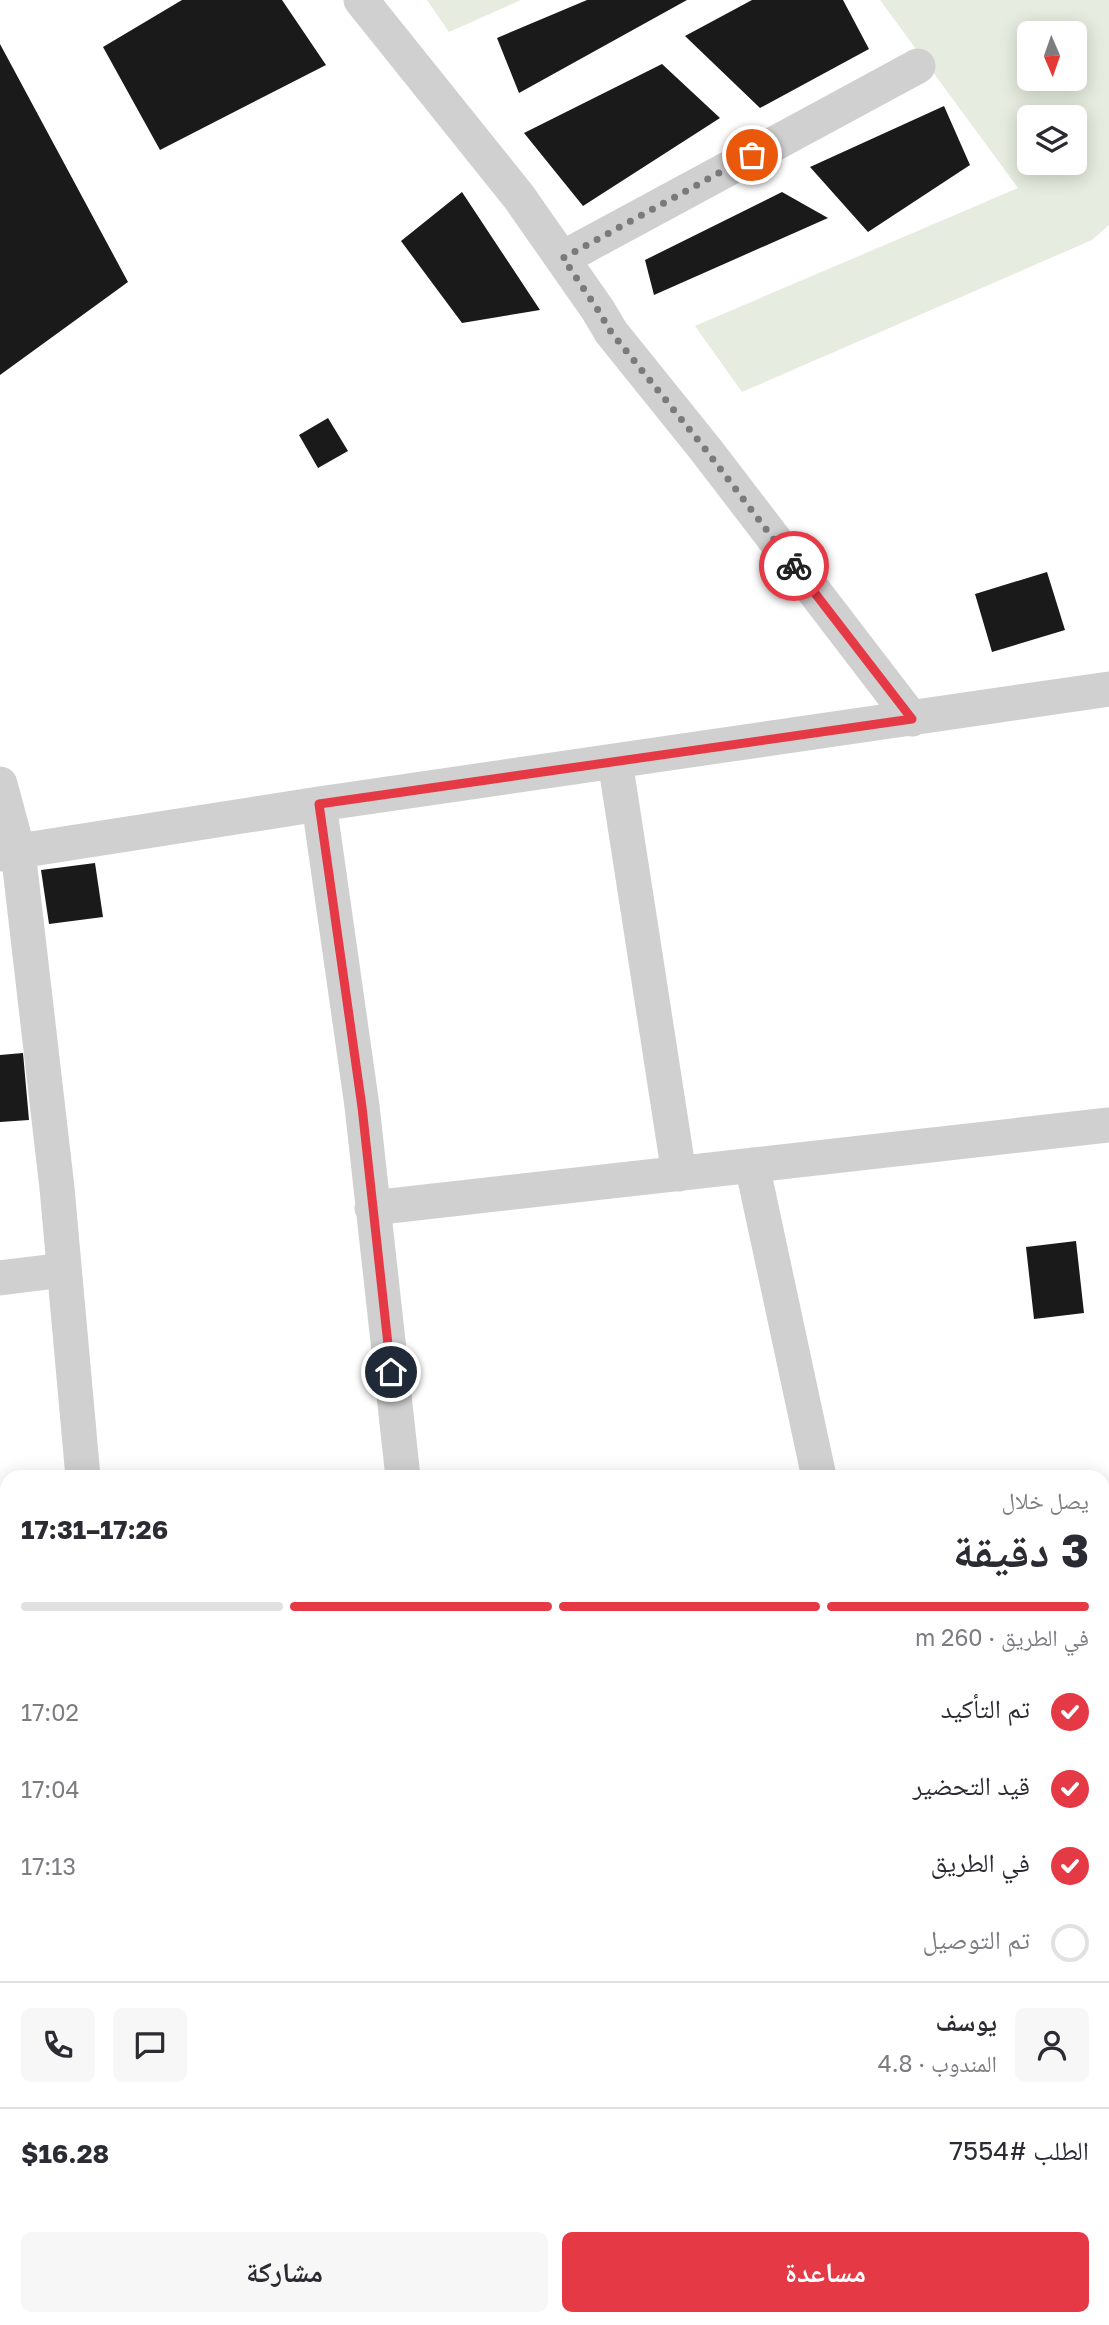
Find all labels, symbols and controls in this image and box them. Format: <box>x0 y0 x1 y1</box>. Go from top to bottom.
north arrow <box>1017 21 1087 91</box>
map controls <box>1017 21 1087 175</box>
button: layers <box>1017 105 1087 175</box>
pin <box>722 125 782 185</box>
icon: bag <box>733 136 771 174</box>
courier <box>759 531 829 601</box>
icon: bike <box>775 547 813 585</box>
pin <box>361 1342 421 1402</box>
icon: home <box>372 1353 410 1391</box>
text: يصل خلال <box>1002 1486 1089 1514</box>
text: 17:26–17:31 <box>21 1514 168 1545</box>
text: 3 دقيقة <box>953 1522 1089 1577</box>
text: في الطريق · 260 m <box>915 1623 1089 1651</box>
text: تم التأكيد <box>941 1693 1030 1724</box>
icon: check <box>1051 1693 1089 1731</box>
text: 17:02 <box>21 1698 79 1726</box>
text: قيد التحضير <box>912 1770 1030 1801</box>
icon: check <box>1051 1770 1089 1808</box>
text: 17:04 <box>21 1775 80 1803</box>
text: في الطريق <box>931 1847 1030 1878</box>
icon: check <box>1051 1847 1089 1885</box>
text: 17:13 <box>21 1852 76 1880</box>
text: تم التوصيل <box>922 1924 1030 1955</box>
text: يوسف <box>936 2006 997 2037</box>
button: phone <box>21 2008 95 2082</box>
button: chat <box>113 2008 187 2082</box>
button: person <box>1015 2008 1089 2082</box>
text: المندوب · 4.8 <box>878 2049 997 2077</box>
text: الطلب #7554 <box>949 2135 1089 2166</box>
text: $16.28 <box>21 2138 109 2169</box>
button: مشاركة <box>21 2232 548 2312</box>
button: مساعدة <box>562 2232 1089 2312</box>

